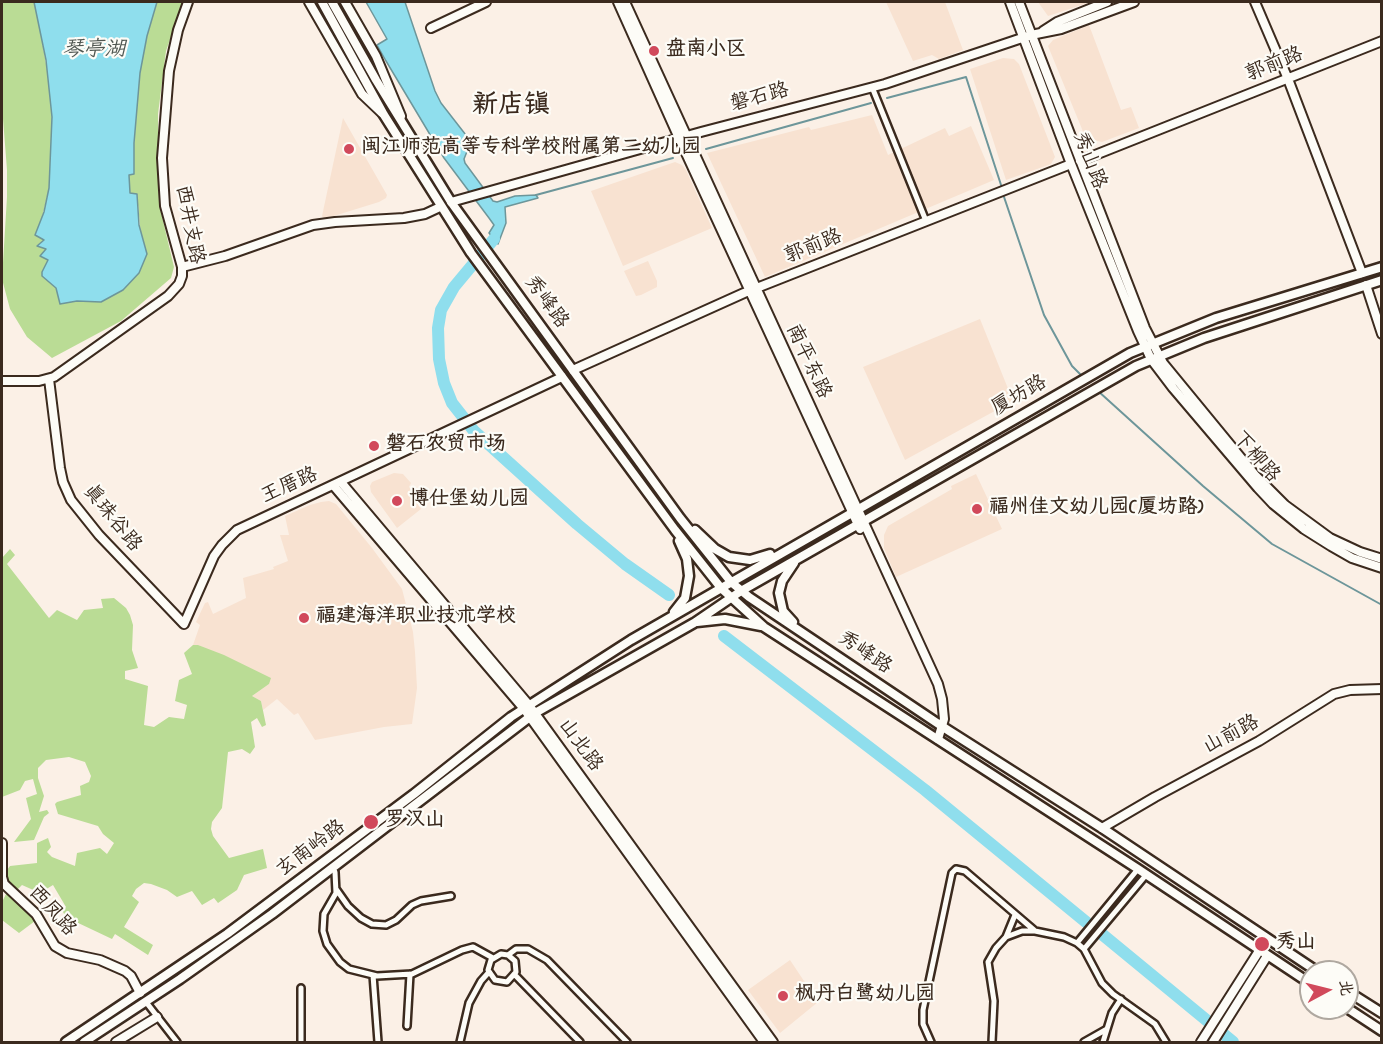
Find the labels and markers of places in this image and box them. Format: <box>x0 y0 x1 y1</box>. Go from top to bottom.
place label: 盘南小区 <box>666 39 746 63</box>
marker: 盘南小区 <box>647 44 661 58</box>
place label: 闽江师范高等专科学校附属第二幼儿园 <box>361 137 701 161</box>
marker: 闽江师范高等专科学校附属第二幼儿园 <box>342 142 356 156</box>
place label: 磐石农贸市场 <box>386 434 506 458</box>
marker: 磐石农贸市场 <box>367 439 381 453</box>
place label: 博仕堡幼儿园 <box>409 489 529 513</box>
marker: 博仕堡幼儿园 <box>390 494 404 508</box>
place label: 福州佳文幼儿园(厦坊路) <box>989 497 1203 521</box>
marker: 福州佳文幼儿园(厦坊路) <box>970 502 984 516</box>
place label: 福建海洋职业技术学校 <box>316 606 516 630</box>
marker: 福建海洋职业技术学校 <box>297 611 311 625</box>
place label: 罗汉山 <box>385 810 445 834</box>
marker: 罗汉山 <box>362 813 380 831</box>
place label: 秀山 <box>1276 932 1316 956</box>
marker: 秀山 <box>1253 935 1271 953</box>
place label: 枫丹白鹭幼儿园 <box>795 984 935 1008</box>
marker: 枫丹白鹭幼儿园 <box>776 989 790 1003</box>

